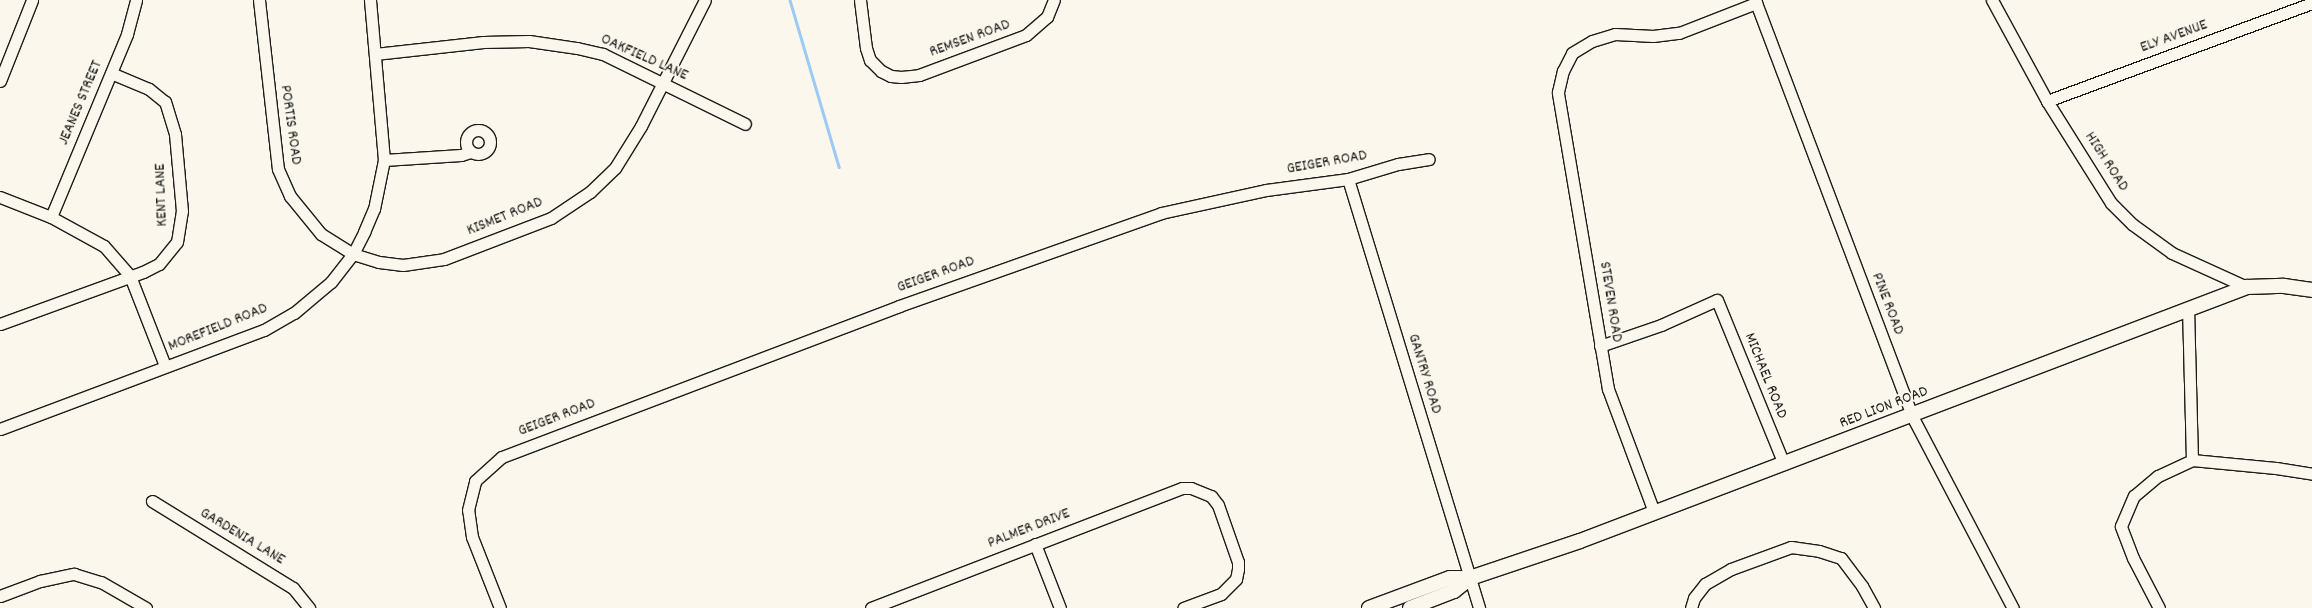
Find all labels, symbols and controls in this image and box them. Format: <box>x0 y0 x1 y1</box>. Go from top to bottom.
street label: REMSEN ROAD <box>927 16 1013 62</box>
street label: ELY AVENUE <box>2138 16 2210 58</box>
street label: OAKFIELD LANE <box>597 30 691 86</box>
street label: JEANES STREET <box>55 58 107 148</box>
street label: PORTIS ROAD <box>275 84 305 166</box>
street label: HIGH ROAD <box>2080 129 2132 195</box>
street label: GEIGER ROAD <box>1285 147 1369 179</box>
street label: KENT LANE <box>151 163 173 227</box>
street label: KISMET ROAD <box>464 193 546 241</box>
street label: GEIGER ROAD <box>895 252 977 298</box>
street label: STEVEN ROAD <box>1594 260 1626 344</box>
street label: PINE ROAD <box>1866 270 1908 338</box>
street label: MOREFIELD ROAD <box>166 299 270 357</box>
street label: MICHAEL ROAD <box>1739 330 1791 422</box>
street label: GANTRY ROAD <box>1403 332 1445 416</box>
street label: RED LION ROAD <box>1837 382 1931 434</box>
street label: GEIGER ROAD <box>516 395 598 441</box>
street label: GARDENIA LANE <box>196 504 288 570</box>
street label: PALMER DRIVE <box>985 505 1073 553</box>

